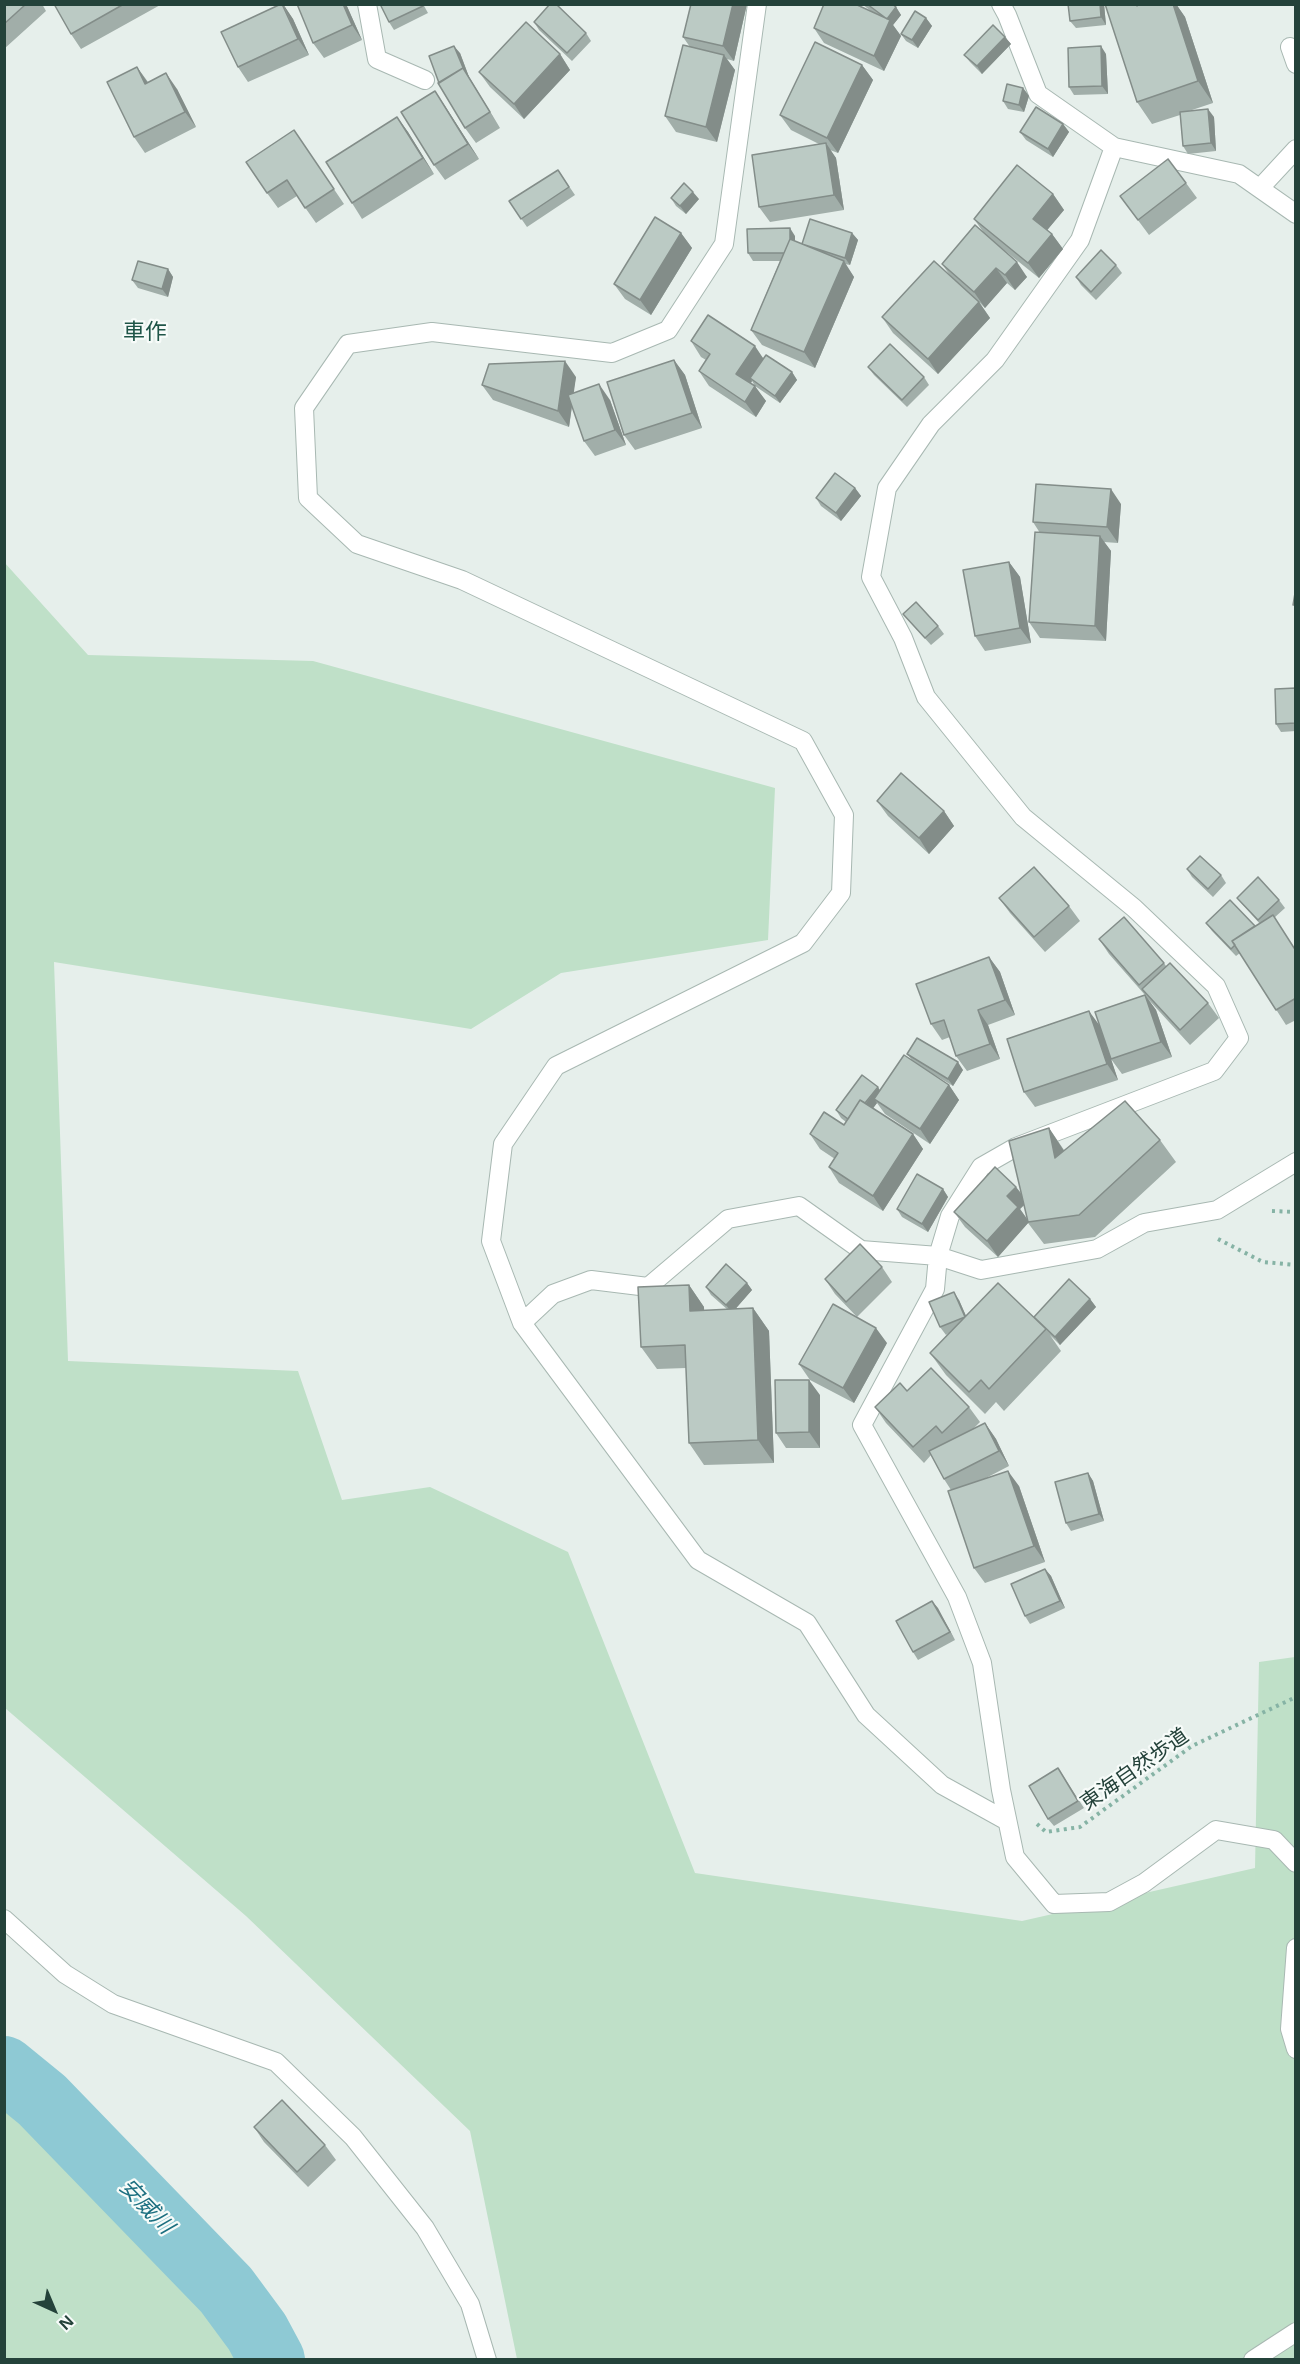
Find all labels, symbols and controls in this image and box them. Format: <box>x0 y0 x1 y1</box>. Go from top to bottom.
district label: 車作 <box>123 320 167 346</box>
street label: 東海自然歩道 <box>1076 1724 1194 1816</box>
water label: 安威川 <box>114 2174 178 2240</box>
north arrow <box>24 2280 84 2340</box>
text: N <box>54 2311 79 2335</box>

